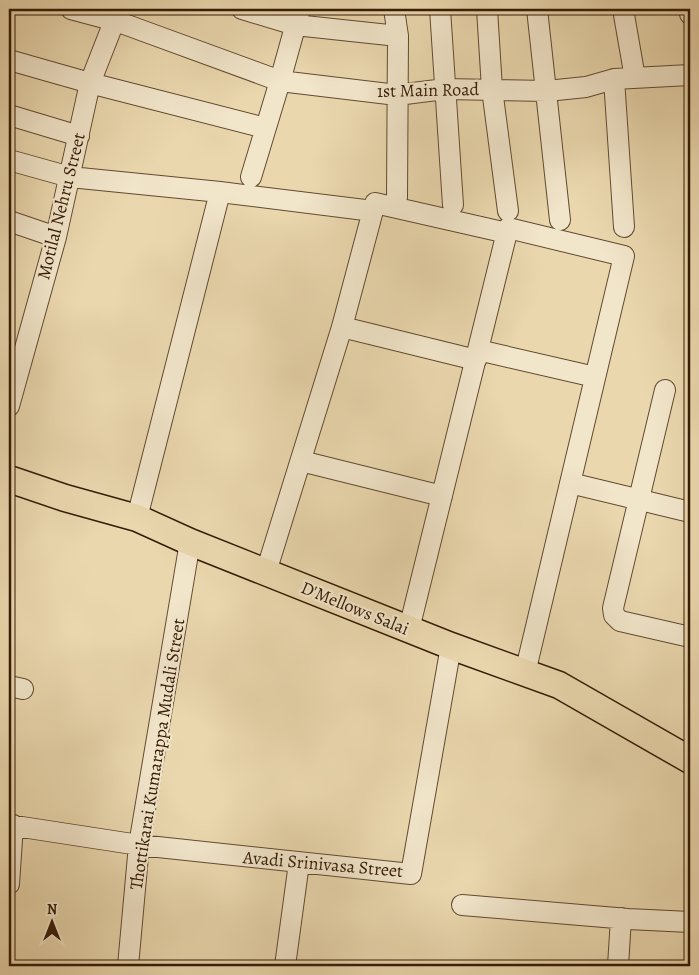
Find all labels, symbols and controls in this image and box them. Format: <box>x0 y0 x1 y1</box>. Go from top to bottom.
street label: 1st Main Road <box>377 77 480 103</box>
street label: Motilal Nehru Street <box>31 130 91 282</box>
street label: D'Mellows Salai <box>297 575 413 641</box>
street label: Thottikarai Kumarappa Mudali Street <box>124 616 190 891</box>
street label: Avadi Srinivasa Street <box>241 845 404 883</box>
north arrow <box>28 898 78 948</box>
text: N <box>47 900 57 919</box>

